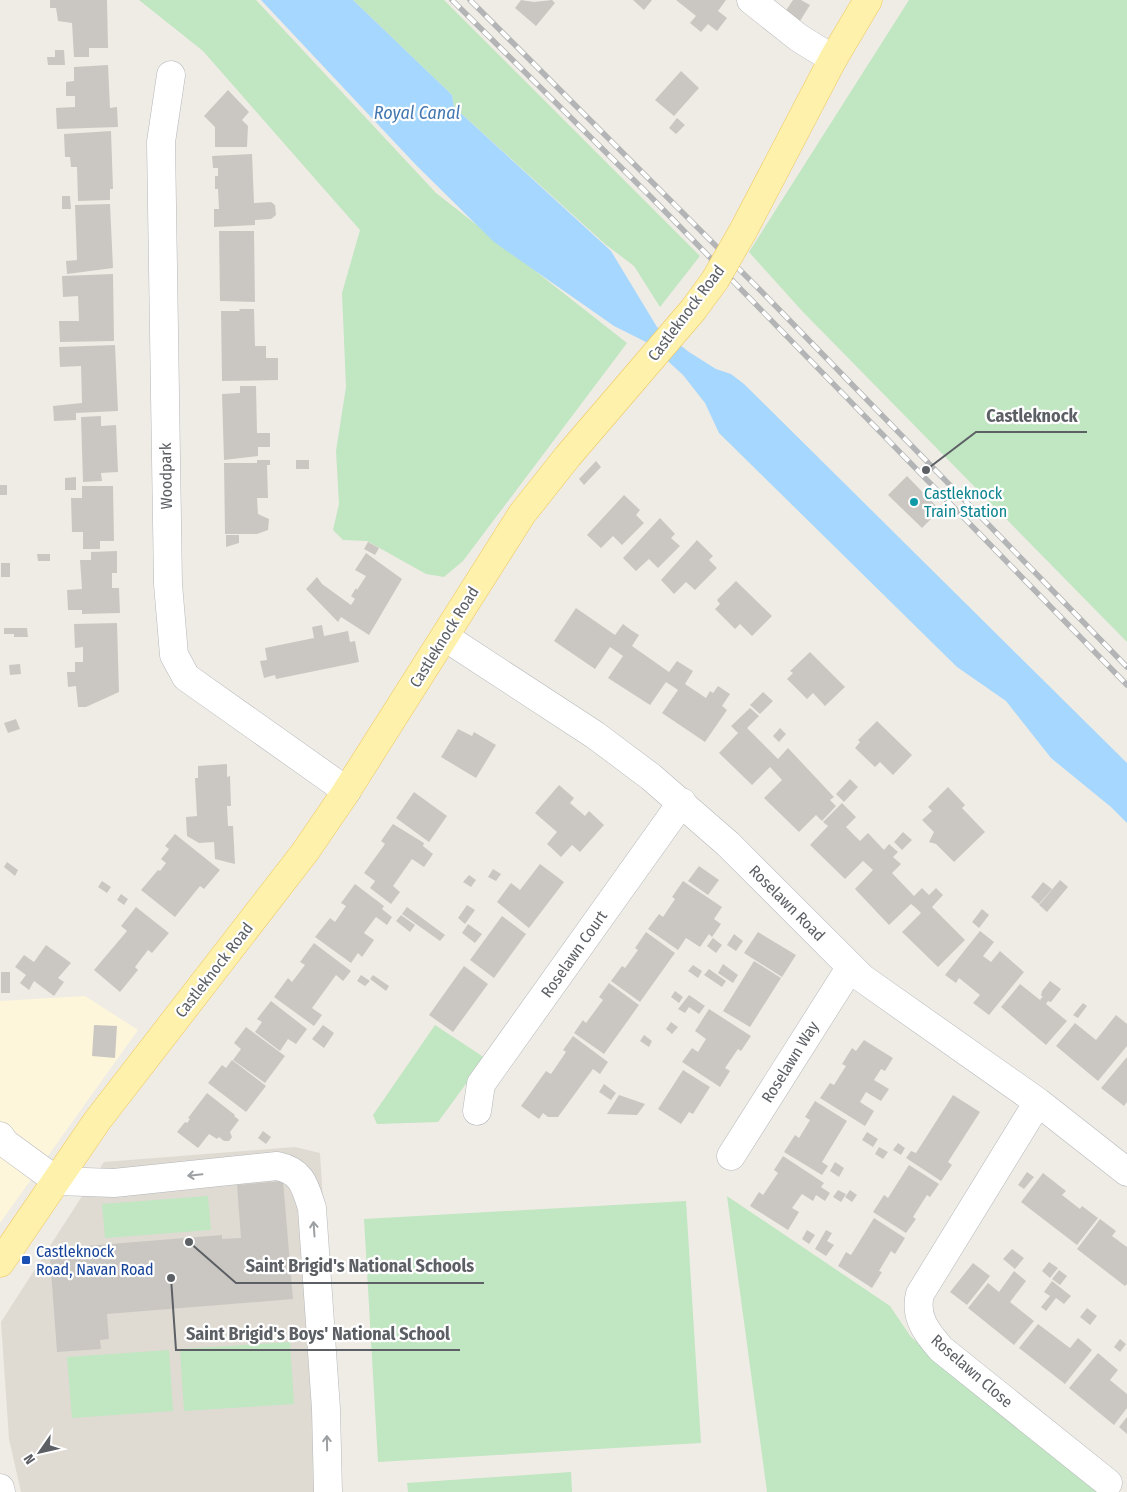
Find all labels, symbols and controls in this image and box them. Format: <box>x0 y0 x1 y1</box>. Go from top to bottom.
water label: Royal Canal <box>374 102 461 124</box>
street label: Castleknock Road <box>644 261 728 365</box>
callout: Castleknock <box>976 399 1087 432</box>
text: Castleknock <box>986 405 1078 427</box>
street label: Woodpark <box>156 442 176 509</box>
place label: Castleknock Train Station <box>924 484 1007 521</box>
marker: Castleknock Train Station <box>908 496 920 508</box>
street label: Castleknock Road <box>405 583 483 691</box>
street label: Roselawn Road <box>745 861 829 945</box>
street label: Roselawn Court <box>537 906 611 1001</box>
street label: Castleknock Road <box>171 919 257 1021</box>
street label: Roselawn Way <box>757 1017 823 1106</box>
one-way arrow <box>188 1170 204 1180</box>
one-way arrow <box>309 1221 318 1237</box>
place label: Castleknock Road, Navan Road <box>36 1242 154 1279</box>
callout: Saint Brigid's National Schools <box>236 1250 484 1283</box>
marker: Castleknock Road, Navan Road <box>20 1254 32 1266</box>
text: Saint Brigid's National Schools <box>246 1255 474 1277</box>
callout: Saint Brigid's Boys' National School <box>176 1317 460 1350</box>
text: Saint Brigid's Boys' National School <box>186 1323 450 1345</box>
street label: Roselawn Close <box>927 1331 1017 1412</box>
north arrow <box>15 1427 65 1477</box>
one-way arrow <box>322 1436 332 1452</box>
text: N <box>20 1451 39 1467</box>

